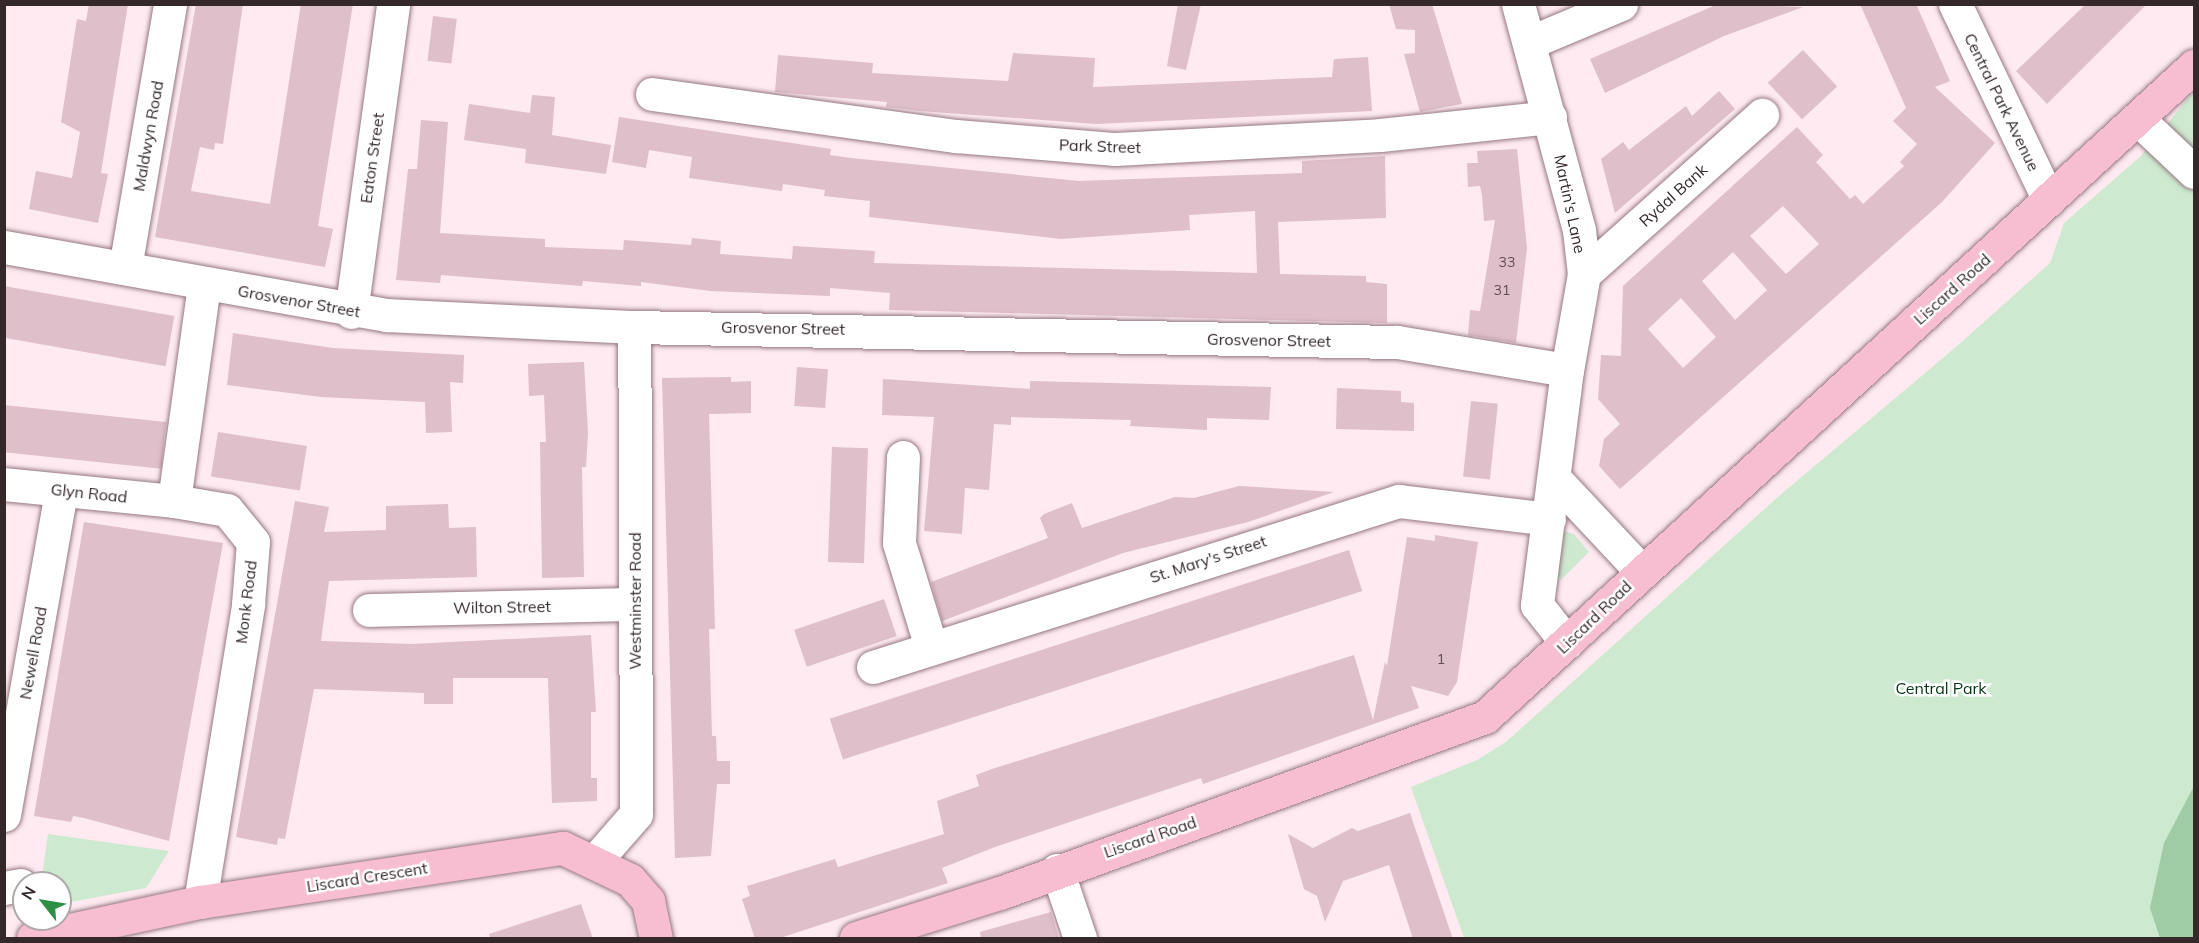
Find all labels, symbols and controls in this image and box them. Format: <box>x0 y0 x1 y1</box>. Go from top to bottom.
street label: Central Park Avenue <box>1960 30 2044 174</box>
street label: Maldwyn Road <box>129 79 167 193</box>
street label: Eaton Street <box>356 111 388 205</box>
street label: Park Street <box>1059 135 1141 157</box>
street label: Martin's Lane <box>1550 153 1590 255</box>
street label: Rydal Bank <box>1635 160 1711 230</box>
street label: Liscard Road <box>1910 250 1994 328</box>
house number: 33 <box>1499 254 1515 270</box>
street label: Grosvenor Street <box>236 281 362 321</box>
house number: 31 <box>1494 282 1510 298</box>
street label: Grosvenor Street <box>721 317 845 339</box>
street label: Grosvenor Street <box>1207 329 1331 351</box>
street label: Glyn Road <box>50 479 128 507</box>
street label: St. Mary's Street <box>1147 531 1269 587</box>
street label: Westminster Road <box>625 532 645 670</box>
street label: Monk Road <box>231 559 261 645</box>
street label: Liscard Road <box>1553 577 1635 657</box>
street label: Wilton Street <box>453 597 551 617</box>
street label: Newell Road <box>15 605 51 701</box>
house number: 1 <box>1437 651 1445 667</box>
park label: Central Park <box>1895 678 1987 698</box>
street label: Liscard Road <box>1101 812 1199 862</box>
street label: Liscard Crescent <box>305 858 429 896</box>
north arrow <box>12 871 72 931</box>
text: N <box>17 882 40 903</box>

